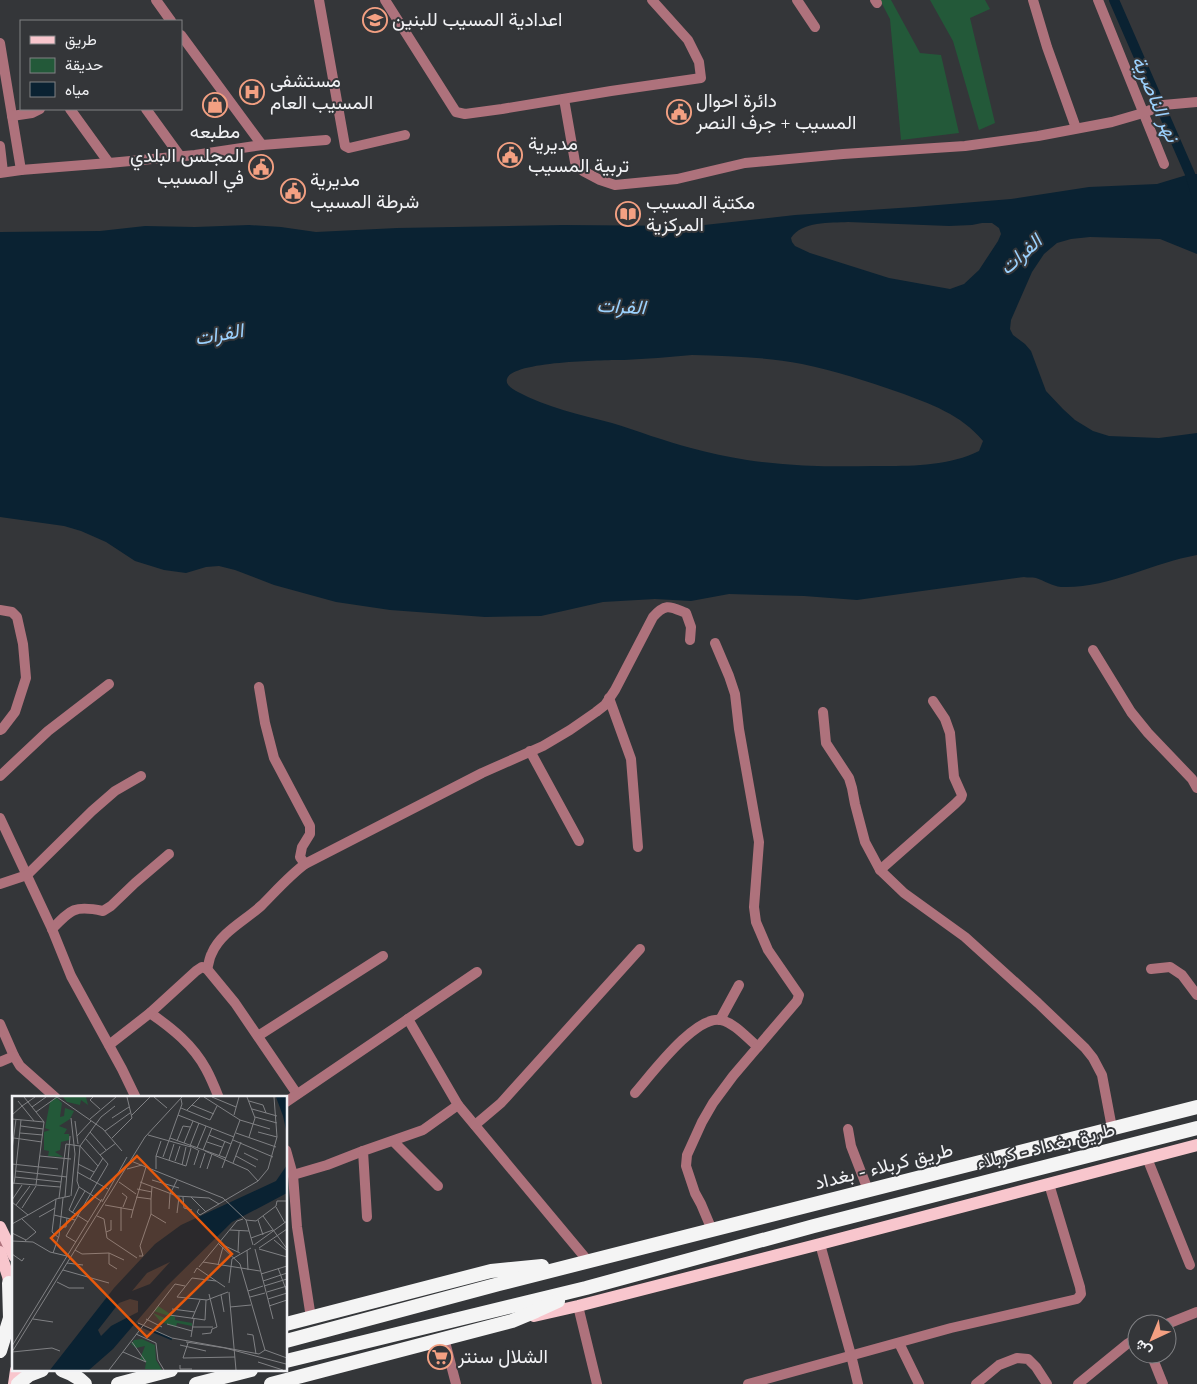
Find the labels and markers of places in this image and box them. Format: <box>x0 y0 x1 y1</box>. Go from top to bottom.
place label: اعدادية المسيب للبنين <box>392 6 562 35</box>
school or university icon: اعدادية المسيب للبنين <box>362 7 388 33</box>
place label: مستشفى المسيب العام <box>270 67 373 118</box>
hospital icon: مستشفى المسيب العام <box>239 79 265 105</box>
place label: دائرة احوال المسيب + جرف النصر <box>695 87 856 138</box>
shop icon: مطبعه <box>202 92 228 118</box>
public building icon: دائرة احوال المسيب + جرف النصر <box>666 99 692 125</box>
place label: مطبعه <box>190 118 240 147</box>
place label: مديرية تربية المسيب <box>528 130 629 181</box>
place label: المجلس البلدي في المسيب <box>130 142 244 193</box>
public building icon: مديرية تربية المسيب <box>497 142 523 168</box>
public building icon: المجلس البلدي في المسيب <box>248 154 274 180</box>
place label: مديرية شرطة المسيب <box>310 166 419 217</box>
public building icon: مديرية شرطة المسيب <box>280 178 306 204</box>
place label: مكتبة المسيب المركزية <box>646 189 755 240</box>
library icon: مكتبة المسيب المركزية <box>615 201 641 227</box>
place label: الشلال سنتر <box>457 1343 548 1372</box>
supermarket icon: الشلال سنتر <box>427 1344 453 1370</box>

